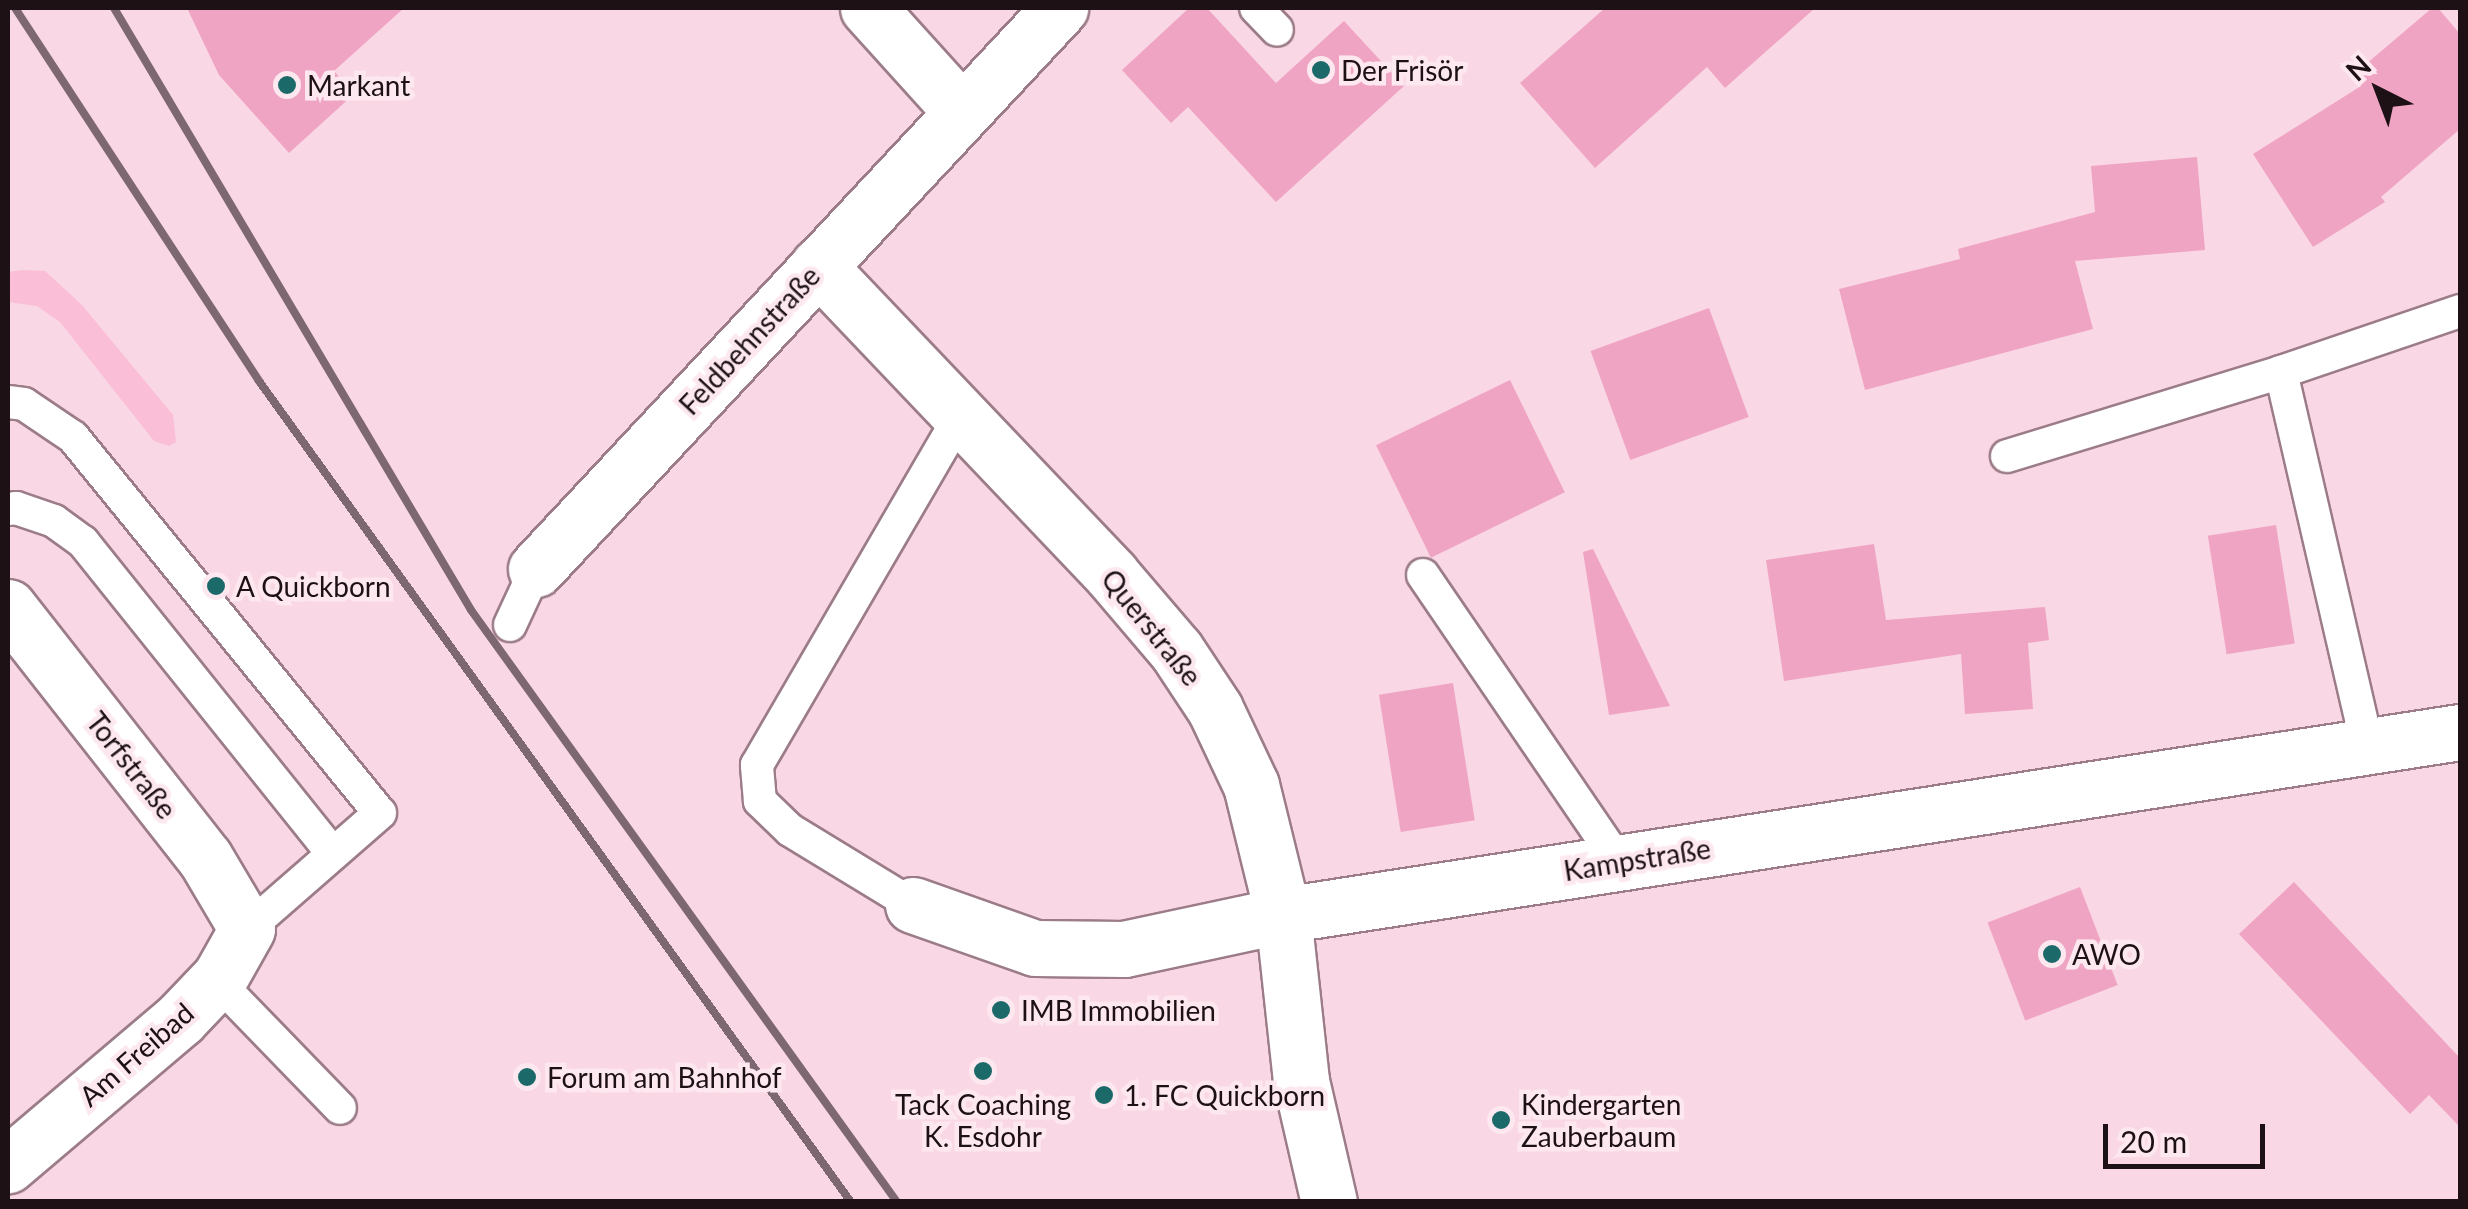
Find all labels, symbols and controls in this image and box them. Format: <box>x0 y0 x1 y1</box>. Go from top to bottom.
north arrow <box>2328 40 2428 140</box>
text: N <box>2339 48 2377 88</box>
place label: Der Frisör <box>1341 53 1464 87</box>
marker: Der Frisör <box>1310 59 1332 81</box>
place label: Markant <box>307 68 410 102</box>
marker: Markant <box>276 74 298 96</box>
street label: Feldbehnstraße <box>672 259 826 421</box>
street label: Querstraße <box>1095 562 1209 692</box>
place label: A Quickborn <box>236 569 392 603</box>
marker: A Quickborn <box>205 575 227 597</box>
street label: Torfstraße <box>80 705 184 825</box>
street label: Kampstraße <box>1561 831 1713 887</box>
place label: AWO <box>2072 937 2141 971</box>
marker: AWO <box>2041 943 2063 965</box>
place label: IMB Immobilien <box>1021 993 1216 1027</box>
street label: Am Freibad <box>72 995 200 1113</box>
marker: IMB Immobilien <box>990 999 1012 1021</box>
place label: Forum am Bahnhof <box>547 1060 782 1094</box>
marker: Tack Coaching K. Esdohr <box>972 1060 994 1082</box>
marker: Forum am Bahnhof <box>516 1066 538 1088</box>
place label: 1. FC Quickborn <box>1124 1078 1325 1112</box>
marker: 1. FC Quickborn <box>1093 1084 1115 1106</box>
place label: Tack Coaching K. Esdohr <box>895 1087 1071 1153</box>
place label: Kindergarten Zauberbaum <box>1521 1087 1681 1153</box>
scale bar <box>2108 1104 2270 1166</box>
marker: Kindergarten Zauberbaum <box>1490 1109 1512 1131</box>
text: 20 m <box>2120 1123 2187 1159</box>

